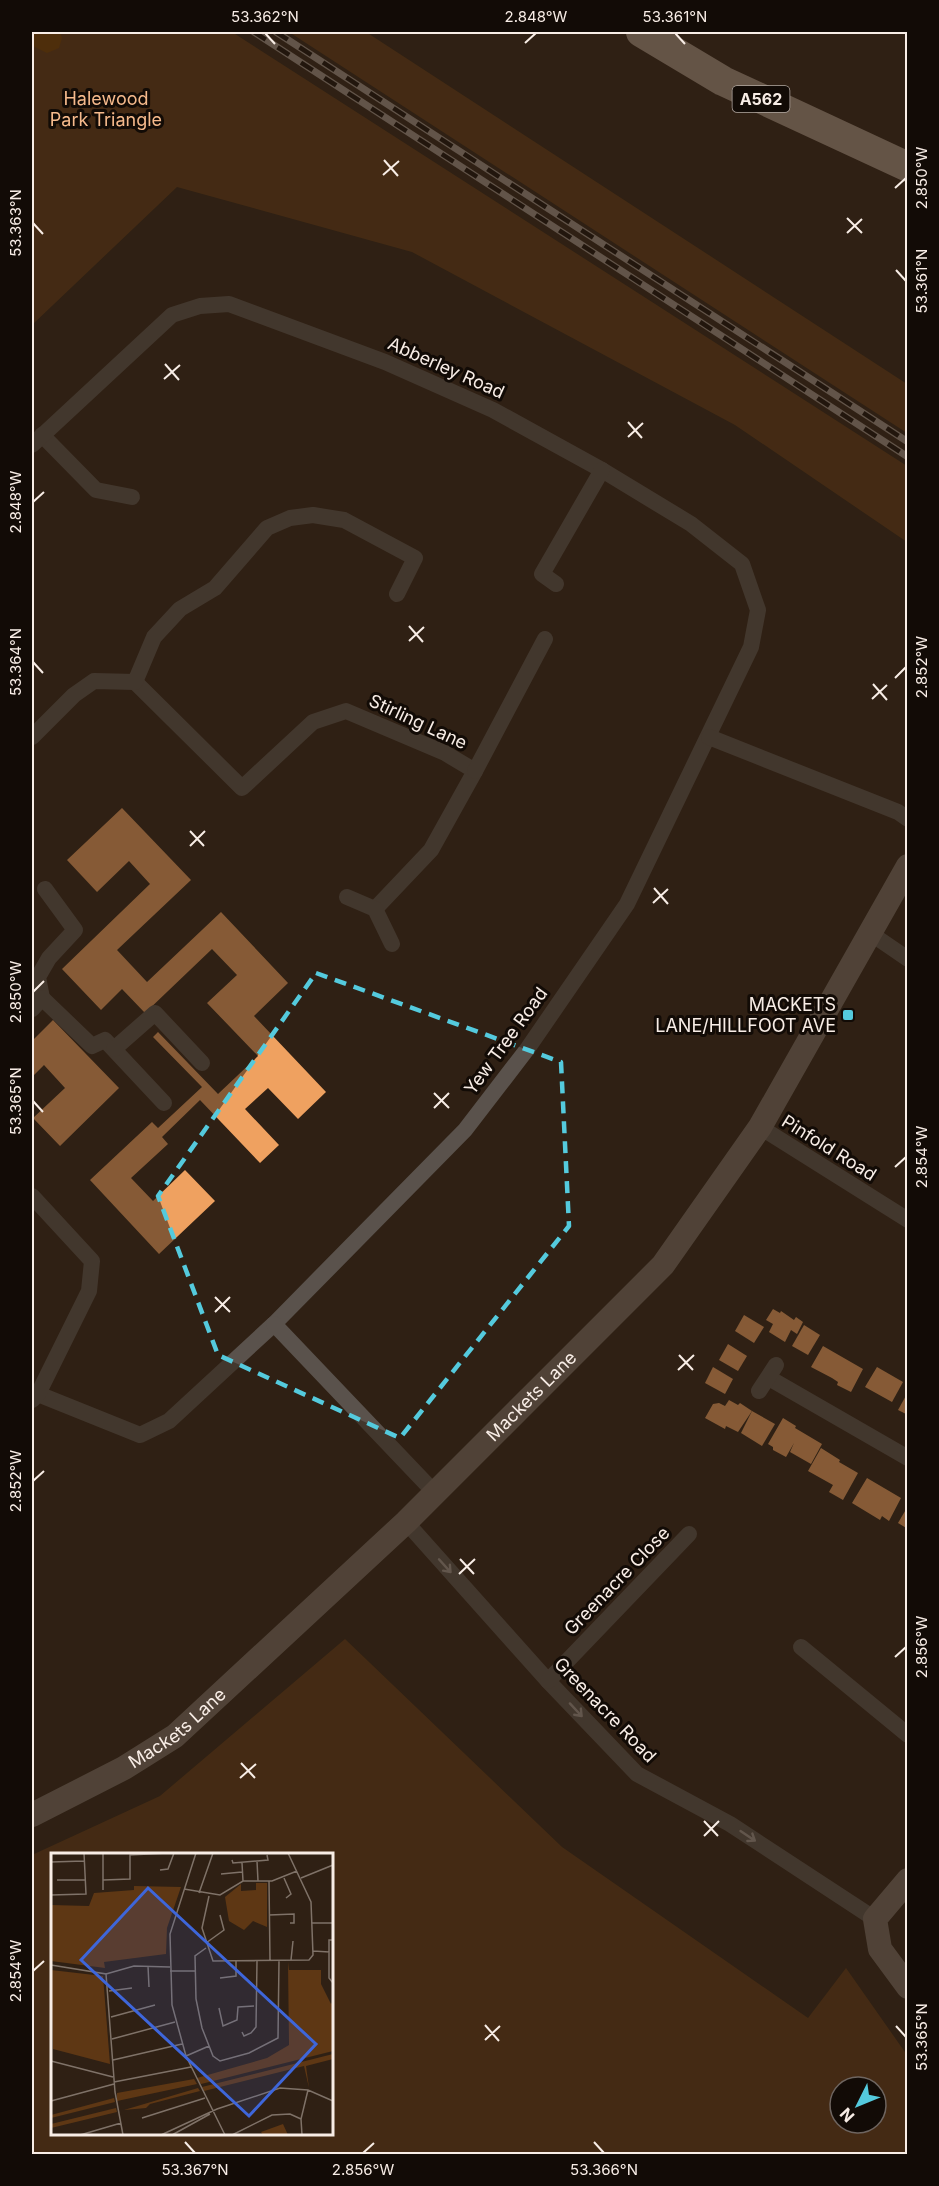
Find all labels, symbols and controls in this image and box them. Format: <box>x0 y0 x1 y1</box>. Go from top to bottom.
text: 53.362°N <box>231 7 299 26</box>
text: 2.848°W <box>505 7 568 26</box>
text: 53.361°N <box>643 7 707 26</box>
road number: A562 <box>732 86 789 112</box>
park label: Halewood Park Triangle <box>50 88 162 130</box>
text: 2.850°W <box>912 146 931 209</box>
text: 53.363°N <box>6 189 25 257</box>
text: 53.361°N <box>912 249 931 313</box>
street label: Abberley Road <box>385 333 508 403</box>
text: 2.848°W <box>6 470 25 533</box>
text: 53.364°N <box>6 628 25 696</box>
text: 2.852°W <box>912 636 931 698</box>
street label: Stirling Lane <box>366 690 471 753</box>
text: 2.850°W <box>6 960 25 1023</box>
street label: Yew Tree Road <box>460 983 552 1098</box>
place label: MACKETS LANE/HILLFOOT AVE <box>655 994 836 1036</box>
marker: MACKETS LANE/HILLFOOT AVE <box>841 1008 855 1022</box>
text: 53.365°N <box>6 1067 25 1135</box>
street label: Pinfold Road <box>778 1110 880 1185</box>
text: 2.854°W <box>912 1126 931 1188</box>
street label: Mackets Lane <box>482 1347 581 1445</box>
text: 2.852°W <box>6 1450 25 1512</box>
street label: Greenacre Close <box>560 1522 674 1639</box>
one-way arrow <box>438 1558 452 1573</box>
text: 2.856°W <box>912 1616 931 1678</box>
street label: Greenacre Road <box>550 1653 661 1766</box>
street label: Mackets Lane <box>125 1683 230 1772</box>
one-way arrow <box>569 1702 583 1717</box>
one-way arrow <box>740 1830 756 1842</box>
inset map <box>51 1853 333 2135</box>
text: 2.854°W <box>6 1940 25 2002</box>
text: 53.365°N <box>912 2003 931 2071</box>
north arrow <box>828 2075 888 2135</box>
text: N <box>836 2104 859 2127</box>
text: 53.367°N <box>161 2160 229 2179</box>
text: 2.856°W <box>332 2160 394 2179</box>
text: 53.366°N <box>570 2160 638 2179</box>

